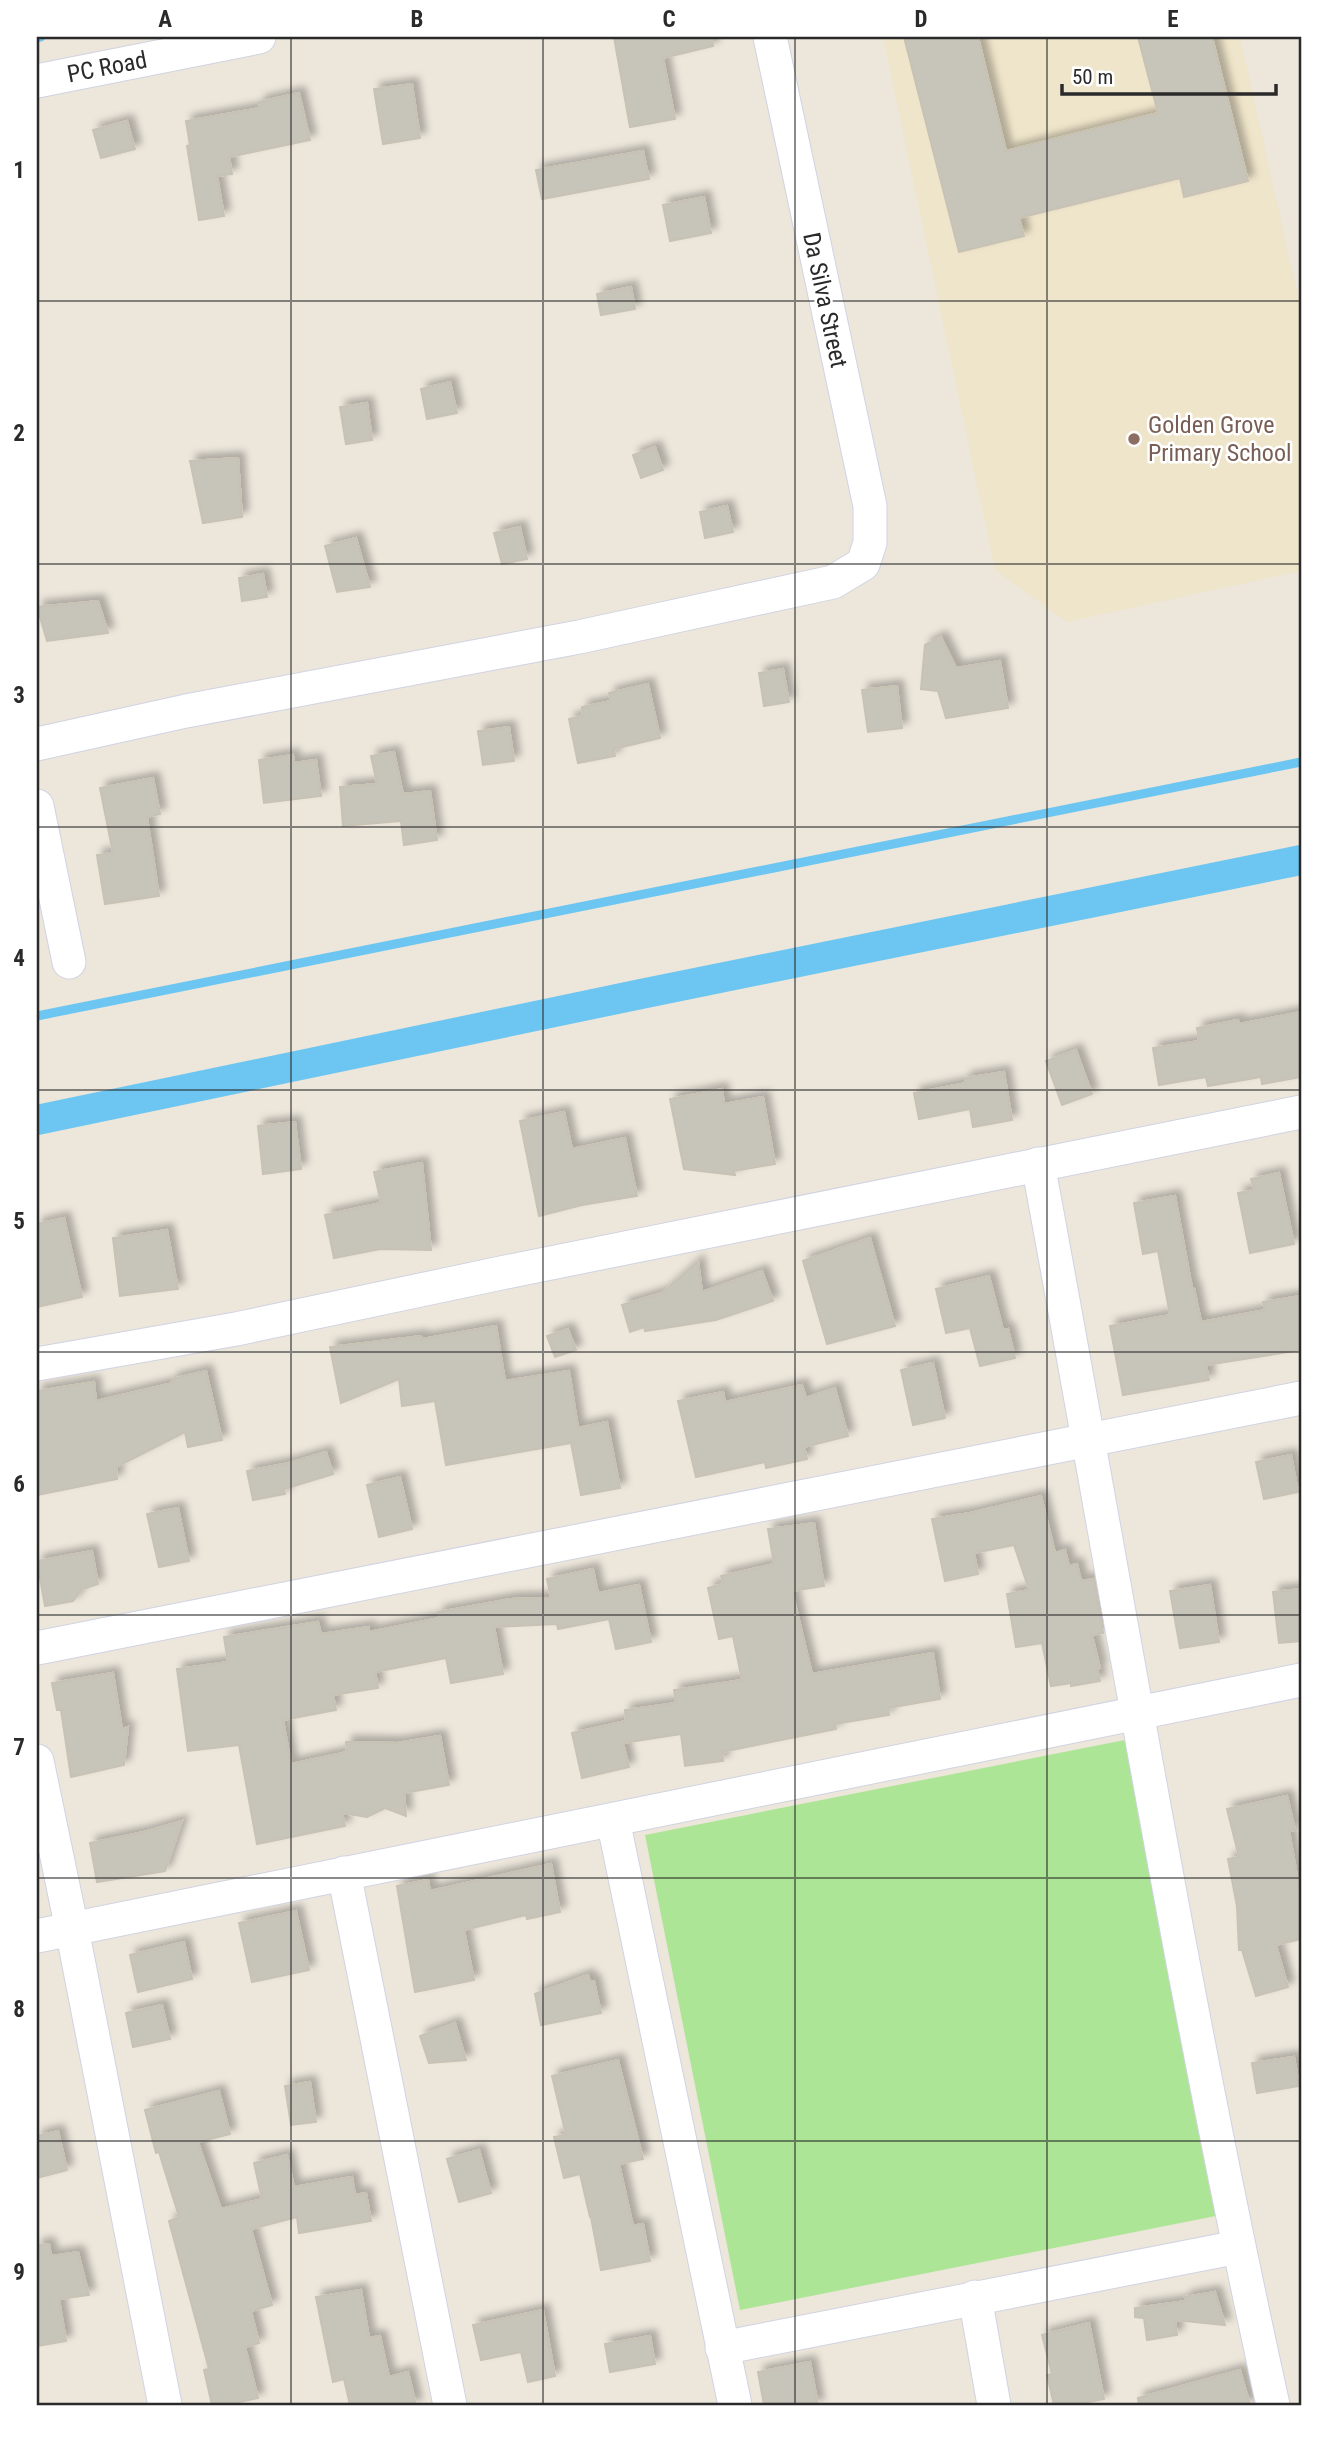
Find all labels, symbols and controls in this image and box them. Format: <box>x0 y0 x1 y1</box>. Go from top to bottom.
text: A <box>158 6 172 33</box>
text: B <box>411 6 423 33</box>
text: C <box>662 6 676 33</box>
text: D <box>915 6 928 33</box>
text: E <box>1167 6 1179 33</box>
street label: PC Road <box>65 46 149 88</box>
scale bar <box>1062 52 1275 96</box>
text: 50 m <box>1072 65 1113 89</box>
text: 1 <box>13 157 25 184</box>
street label: Da Silva Street <box>797 230 853 370</box>
place label: Golden Grove Primary School <box>1148 411 1291 467</box>
text: 2 <box>13 420 25 447</box>
marker: Golden Grove Primary School <box>1126 431 1142 447</box>
text: 3 <box>13 682 25 709</box>
text: 4 <box>13 945 25 972</box>
text: 5 <box>13 1208 25 1235</box>
text: 6 <box>13 1471 25 1498</box>
text: 7 <box>13 1734 25 1761</box>
text: 8 <box>13 1996 25 2023</box>
text: 9 <box>13 2259 25 2286</box>

